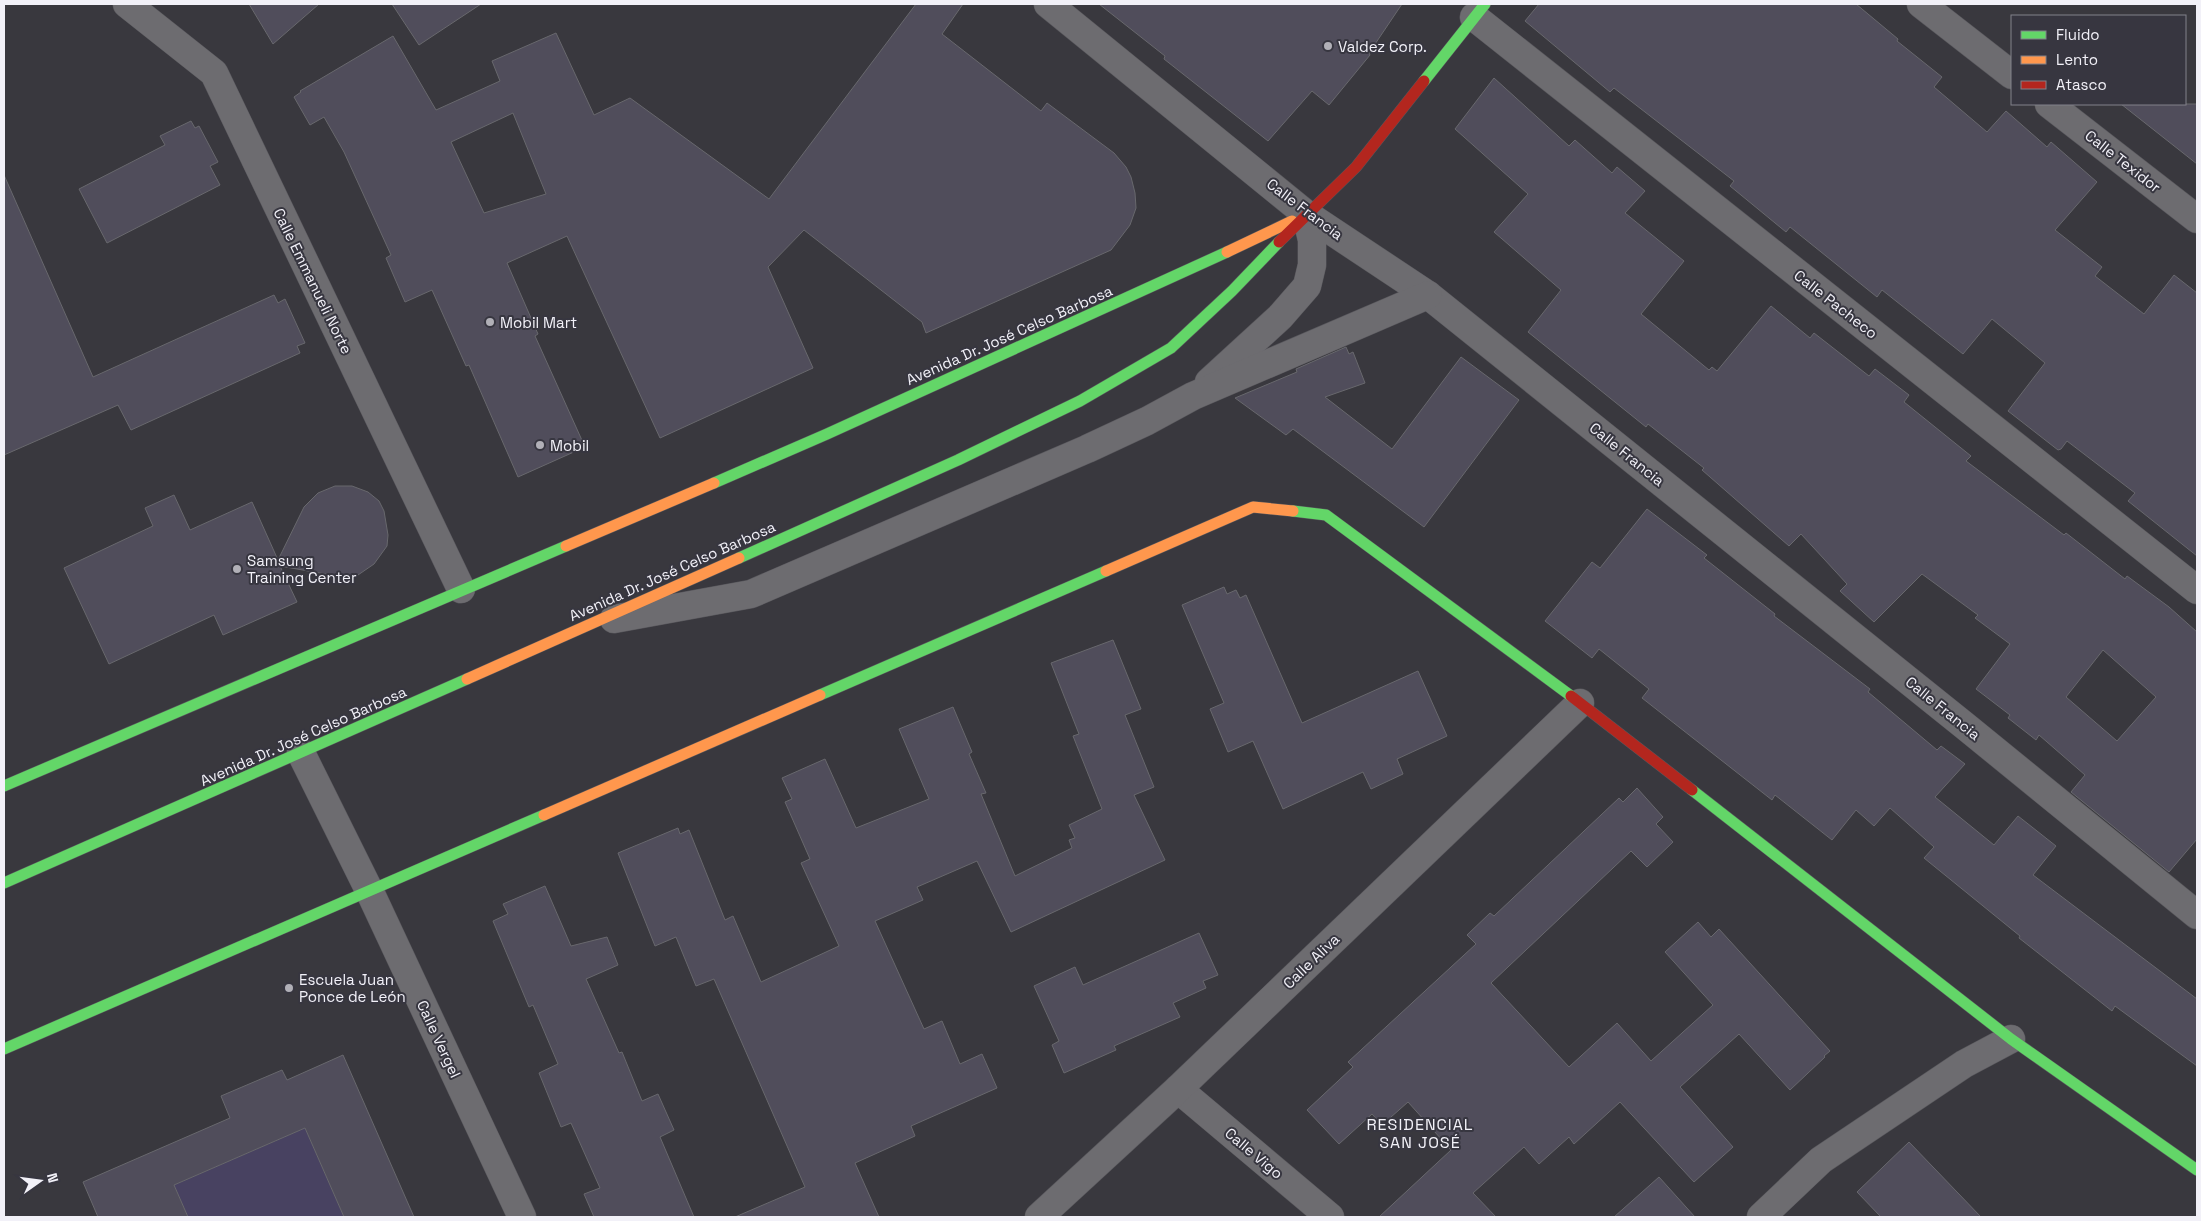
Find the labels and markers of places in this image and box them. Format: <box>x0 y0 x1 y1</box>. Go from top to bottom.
place label: Valdez Corp. <box>1338 37 1427 56</box>
marker: Valdez Corp. <box>1322 40 1334 52</box>
place label: Mobil Mart <box>500 313 577 332</box>
marker: Mobil Mart <box>484 316 496 328</box>
place label: Mobil <box>550 436 589 455</box>
marker: Mobil <box>534 439 546 451</box>
place label: Samsung Training Center <box>247 551 357 587</box>
marker: Samsung Training Center <box>231 563 243 575</box>
place label: Escuela Juan Ponce de León <box>299 970 406 1006</box>
marker: Escuela Juan Ponce de León <box>283 982 295 994</box>

